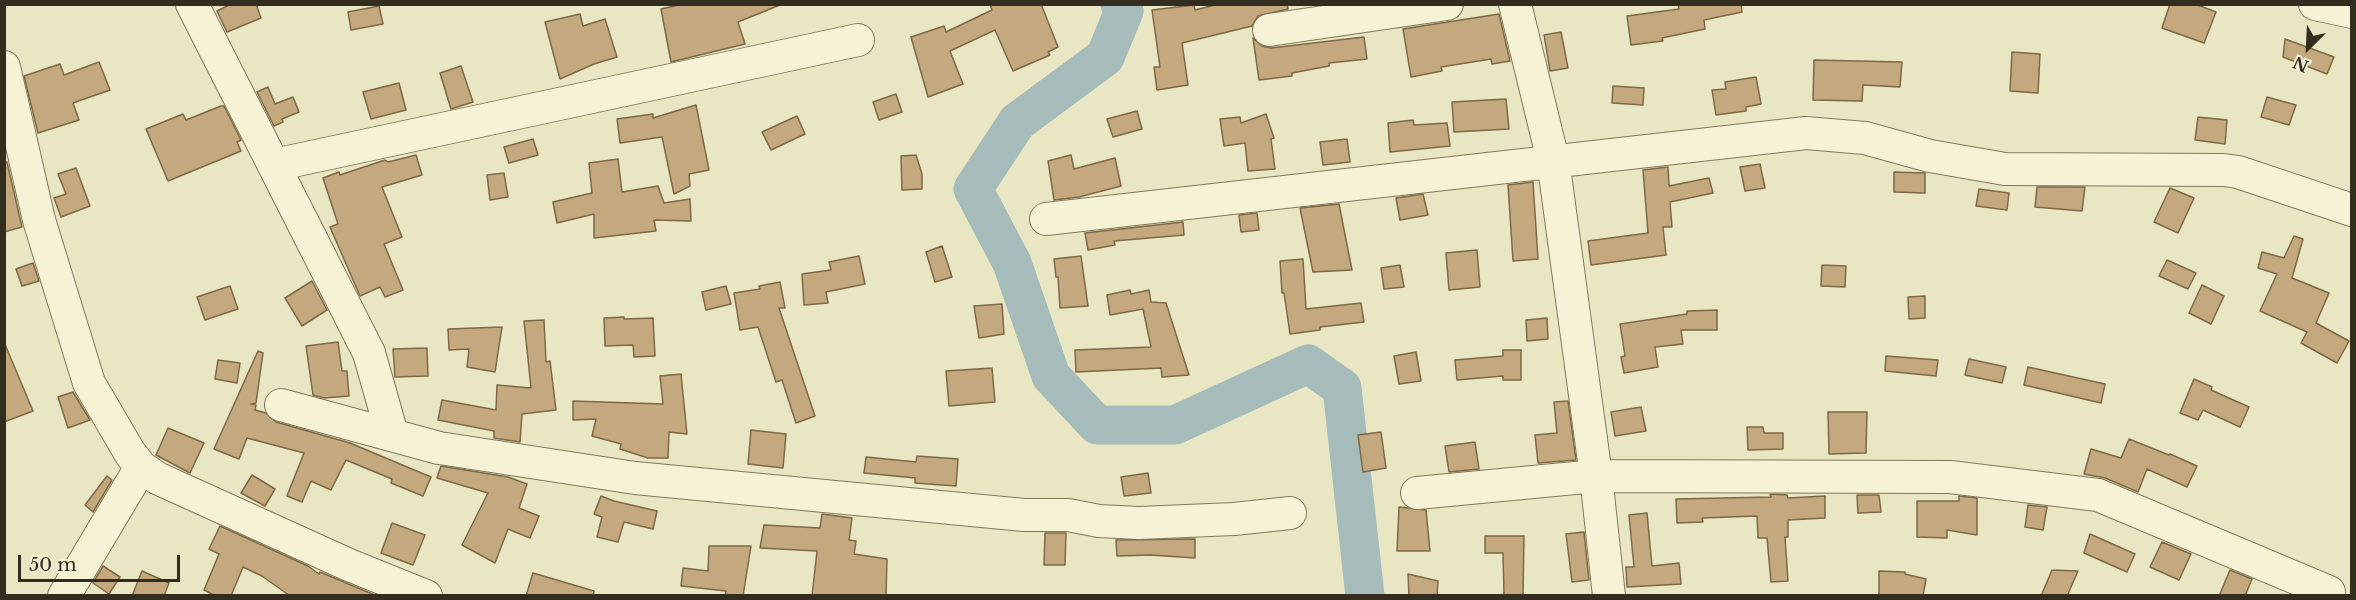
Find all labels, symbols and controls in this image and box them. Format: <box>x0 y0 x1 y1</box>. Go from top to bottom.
north arrow <box>2278 18 2338 78</box>
text: N <box>2290 52 2312 77</box>
scale bar <box>21 543 183 581</box>
text: 50 m <box>29 554 77 576</box>

